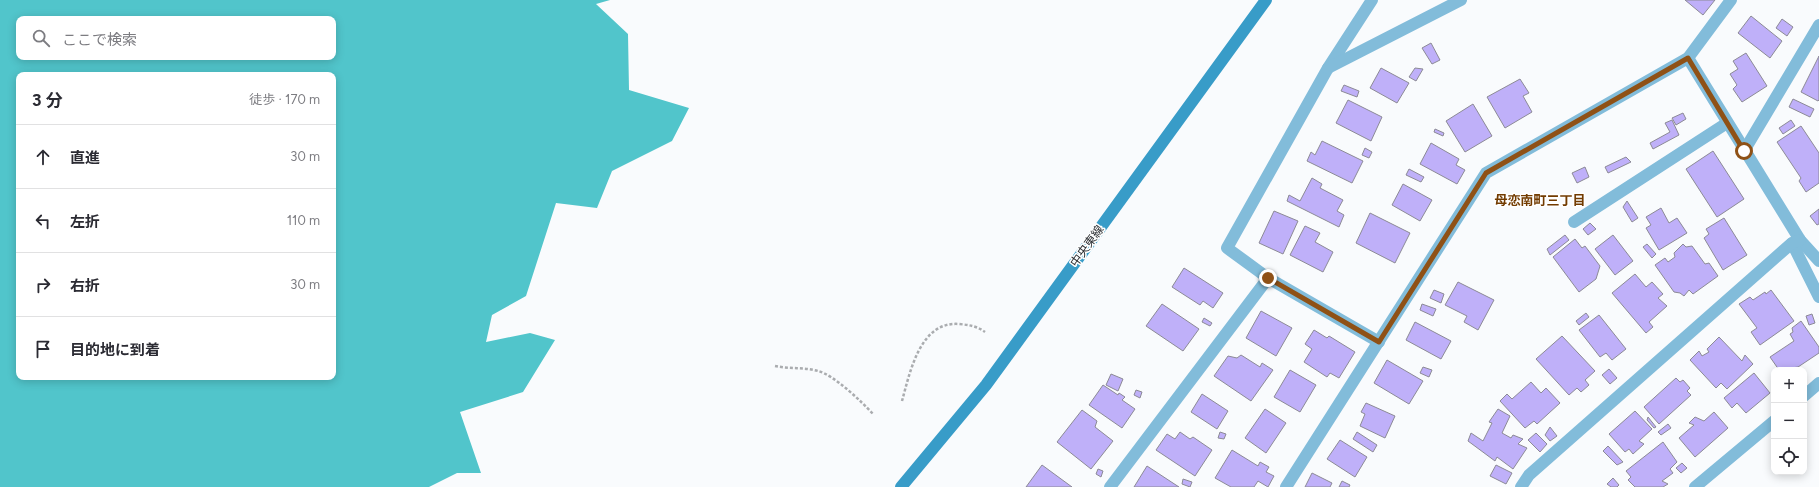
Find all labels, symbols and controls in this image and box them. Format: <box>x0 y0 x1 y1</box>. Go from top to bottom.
search box <box>16 16 336 60</box>
icon: search <box>30 27 52 49</box>
text: ここで検索 <box>62 31 137 49</box>
text: 3 分 <box>32 90 63 110</box>
text: 徒歩 · 170 m <box>249 92 320 107</box>
route start <box>1735 142 1753 160</box>
icon: ahead <box>32 146 54 168</box>
text: 直進 <box>70 149 100 167</box>
text: 30 m <box>290 149 320 164</box>
district label: 母恋南町三丁目 <box>1494 193 1586 208</box>
icon: left <box>32 210 54 232</box>
text: 左折 <box>70 213 100 231</box>
text: 110 m <box>287 213 320 228</box>
street label: 中央東線 <box>1067 222 1107 270</box>
route end <box>1259 269 1277 287</box>
icon: right <box>32 274 54 296</box>
text: 右折 <box>70 277 100 295</box>
text: 30 m <box>290 277 320 292</box>
icon: arrive <box>32 338 54 360</box>
text: 目的地に到着 <box>70 341 160 359</box>
map controls <box>1771 367 1807 475</box>
button: + <box>1771 367 1807 403</box>
button: − <box>1771 403 1807 439</box>
button: locate <box>1771 439 1807 475</box>

